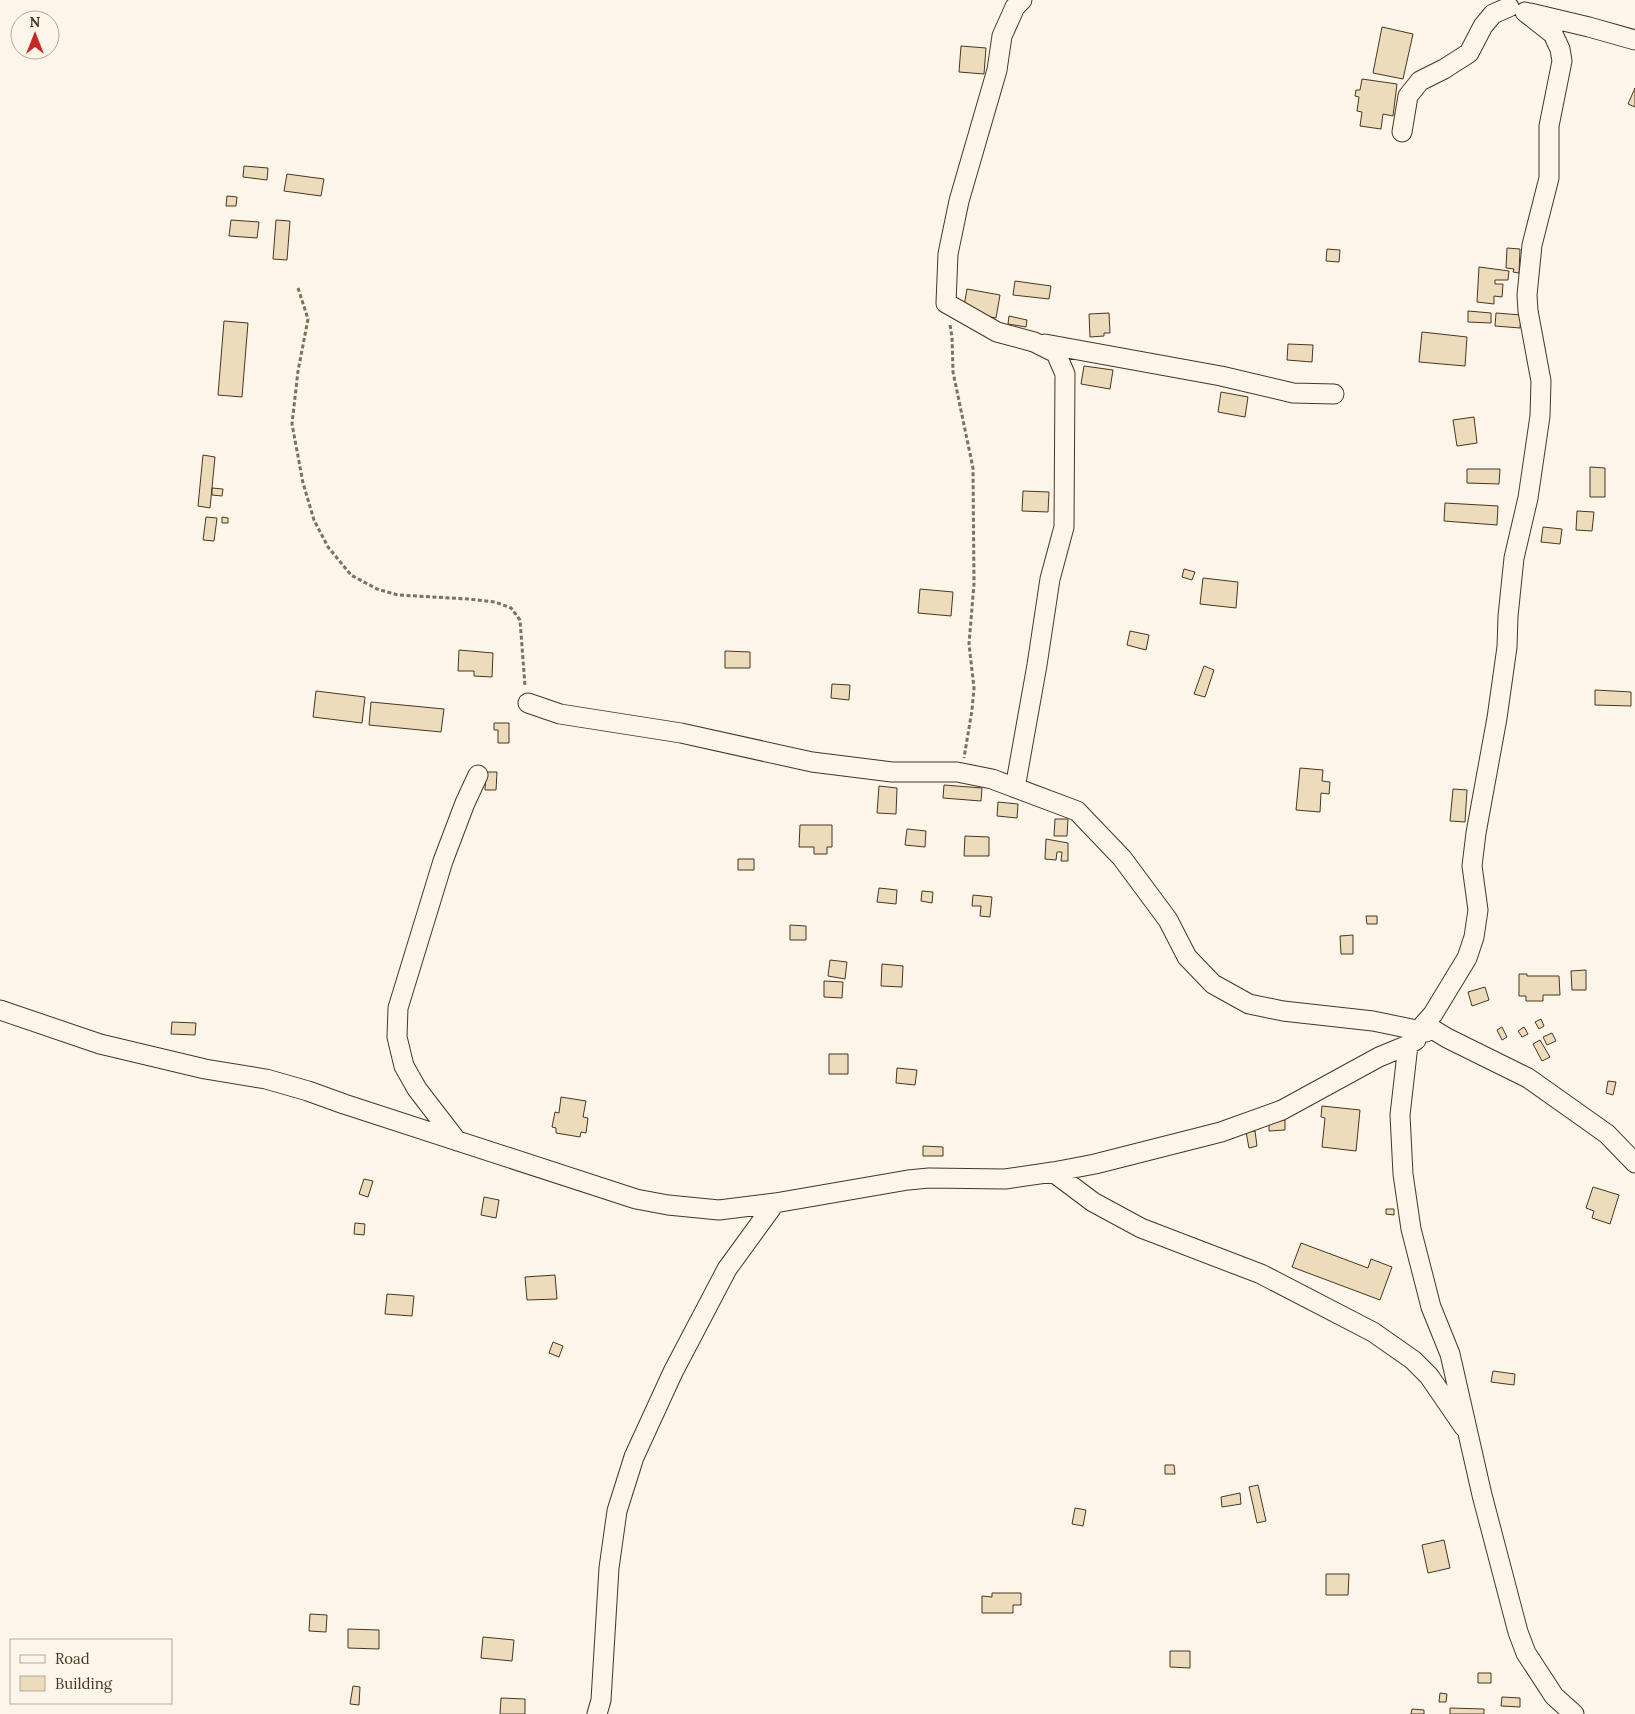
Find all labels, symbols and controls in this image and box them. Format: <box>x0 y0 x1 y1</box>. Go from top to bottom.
north arrow <box>10 10 60 60</box>
text: N <box>30 13 41 31</box>
legend <box>10 1639 172 1704</box>
text: Road <box>55 1649 90 1668</box>
text: Building <box>55 1674 113 1693</box>

